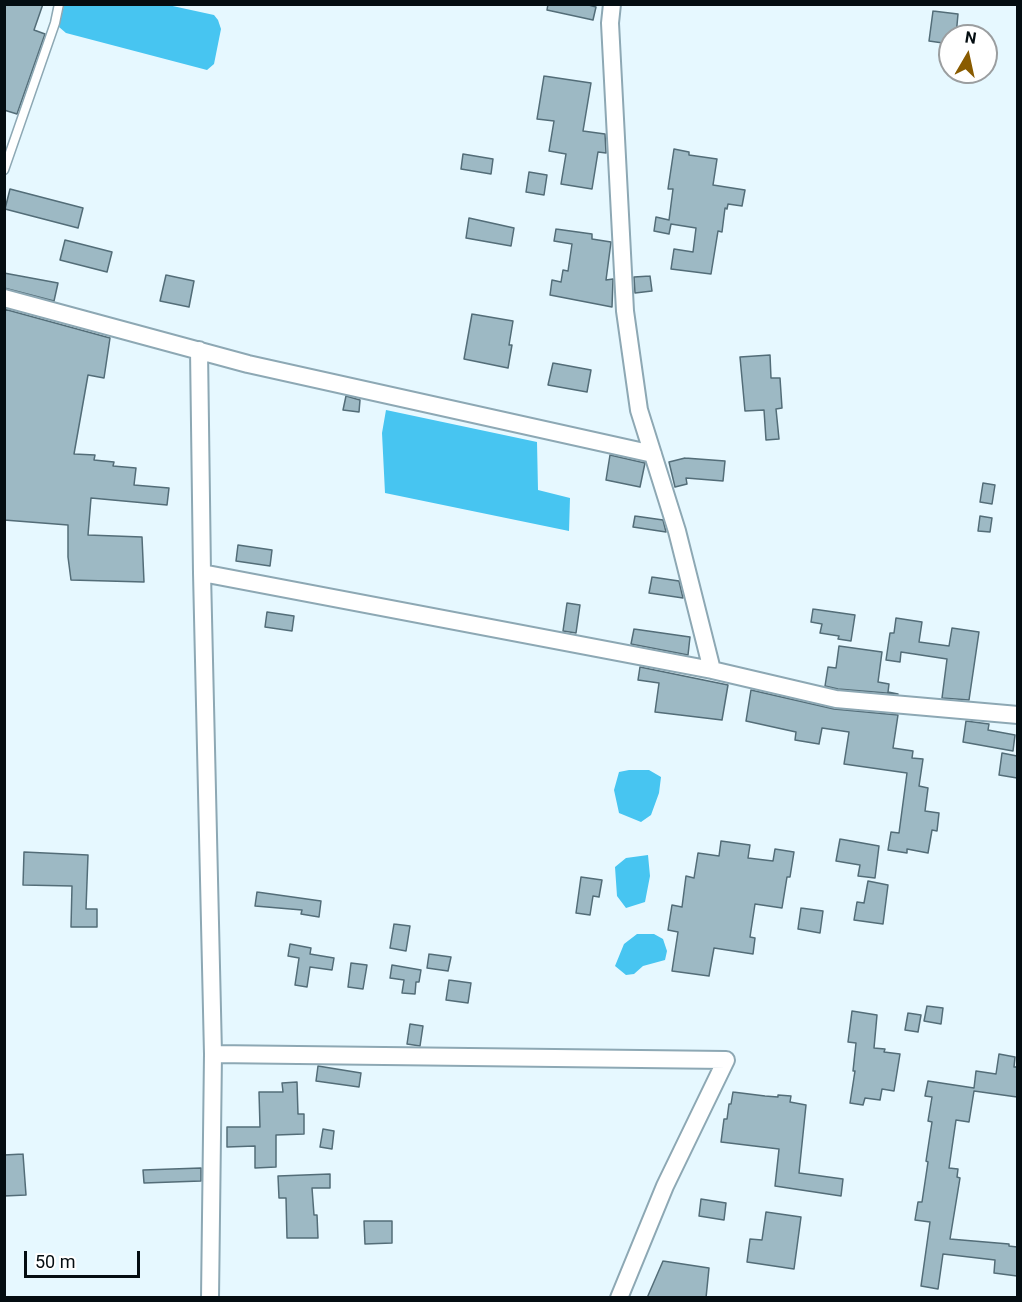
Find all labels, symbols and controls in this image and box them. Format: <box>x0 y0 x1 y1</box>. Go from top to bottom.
north arrow <box>938 24 998 84</box>
text: N <box>964 27 978 48</box>
scale bar <box>27 1239 142 1277</box>
text: 50 m <box>35 1251 75 1272</box>

